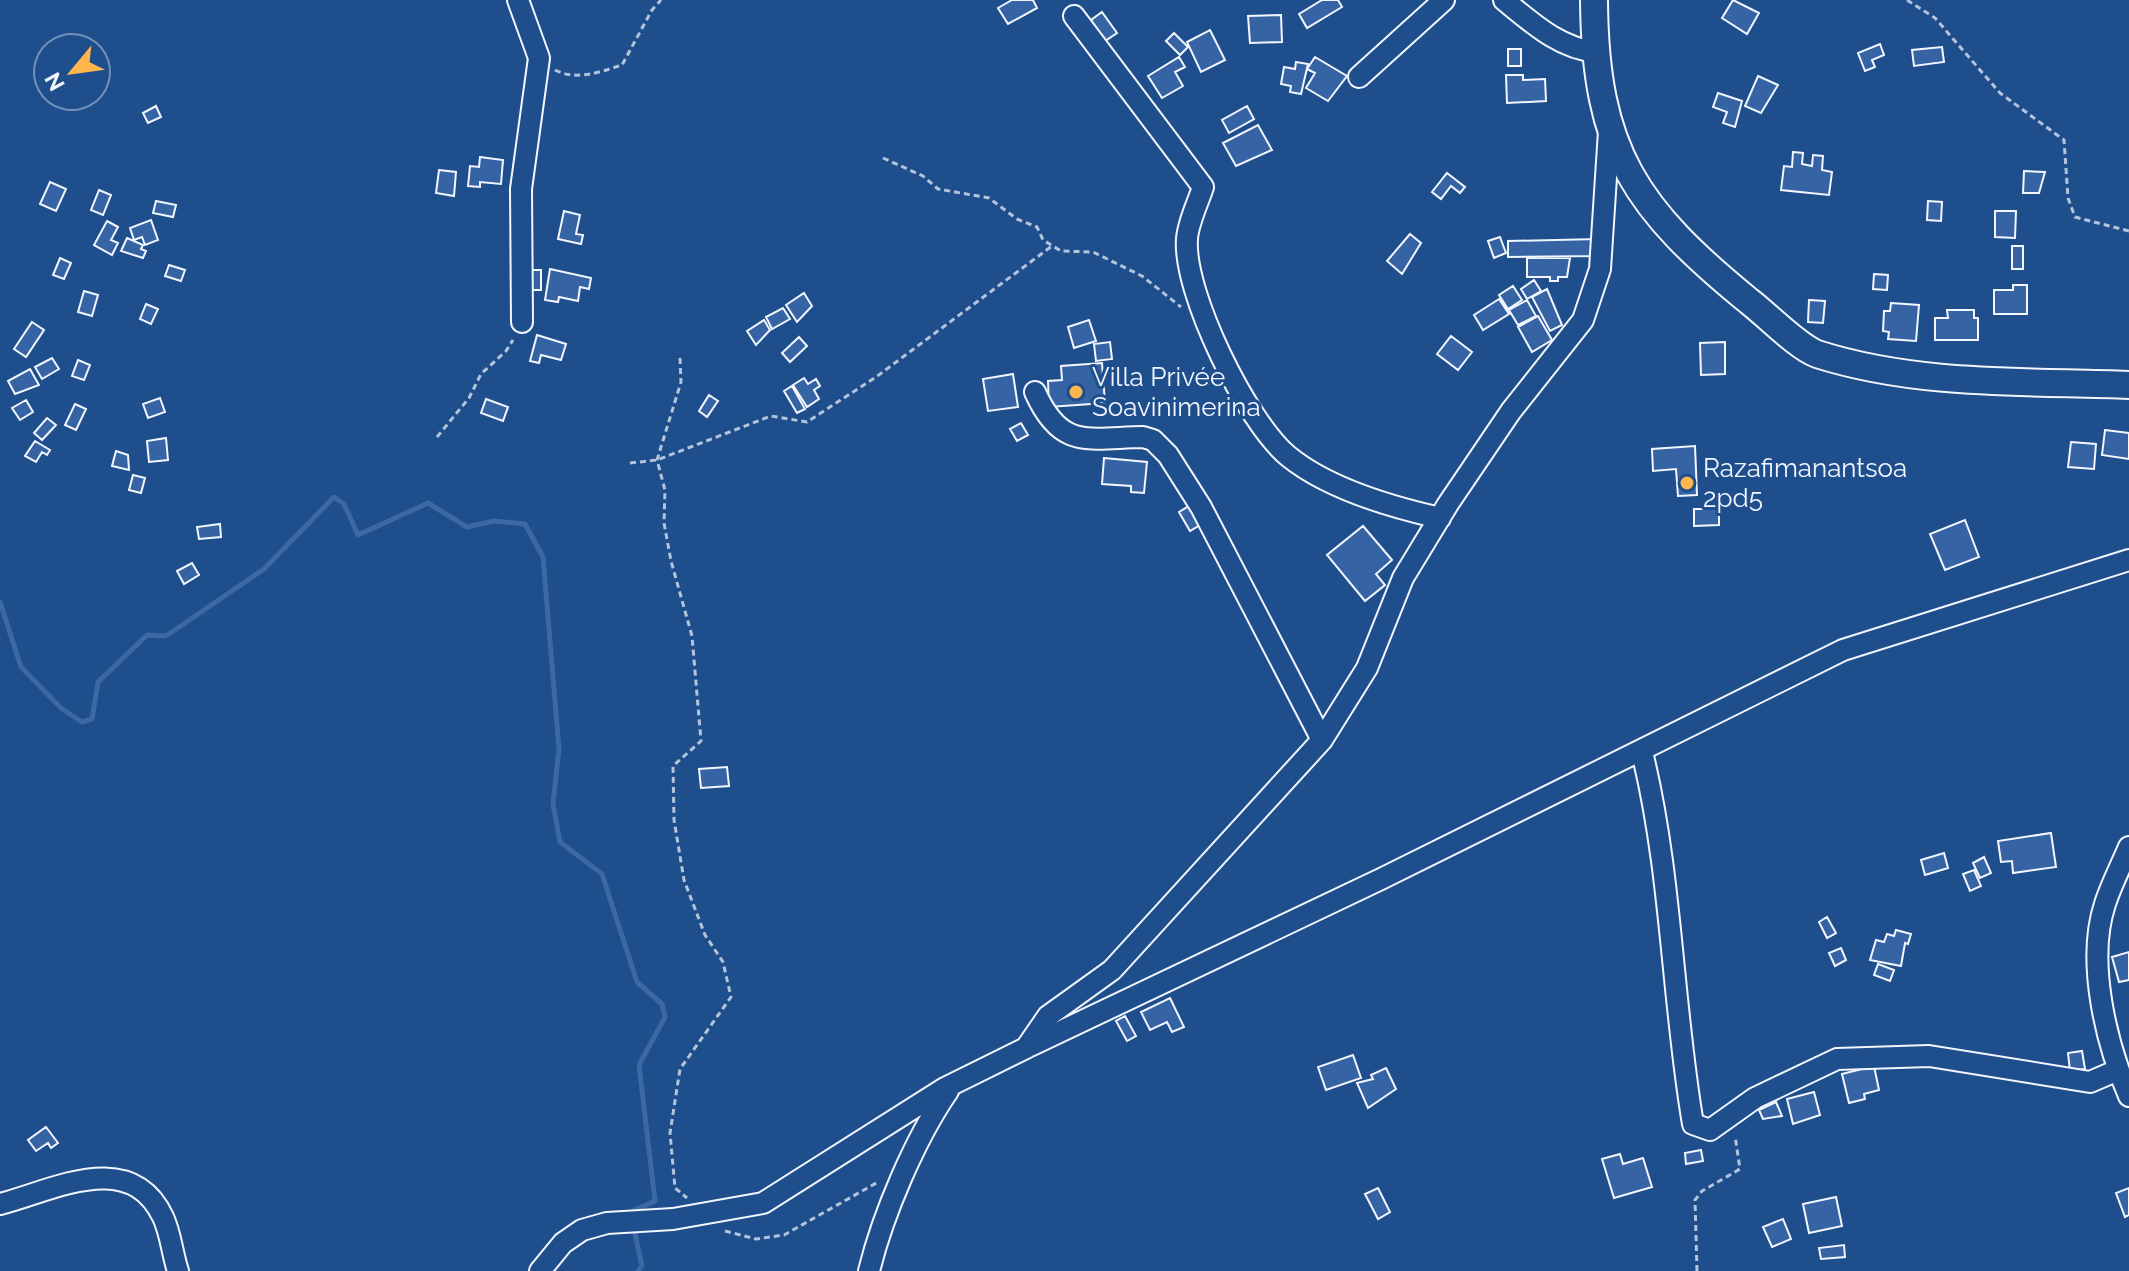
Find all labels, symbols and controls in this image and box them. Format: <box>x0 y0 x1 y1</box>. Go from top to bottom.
north arrow <box>32 32 112 112</box>
text: N <box>39 68 70 95</box>
place label: Villa Privée Soavinimerina <box>1092 362 1261 422</box>
marker: Villa Privée Soavinimerina <box>1067 383 1085 401</box>
place label: Razafimanantsoa 2pd5 <box>1703 453 1907 513</box>
marker: Razafimanantsoa 2pd5 <box>1678 474 1696 492</box>

